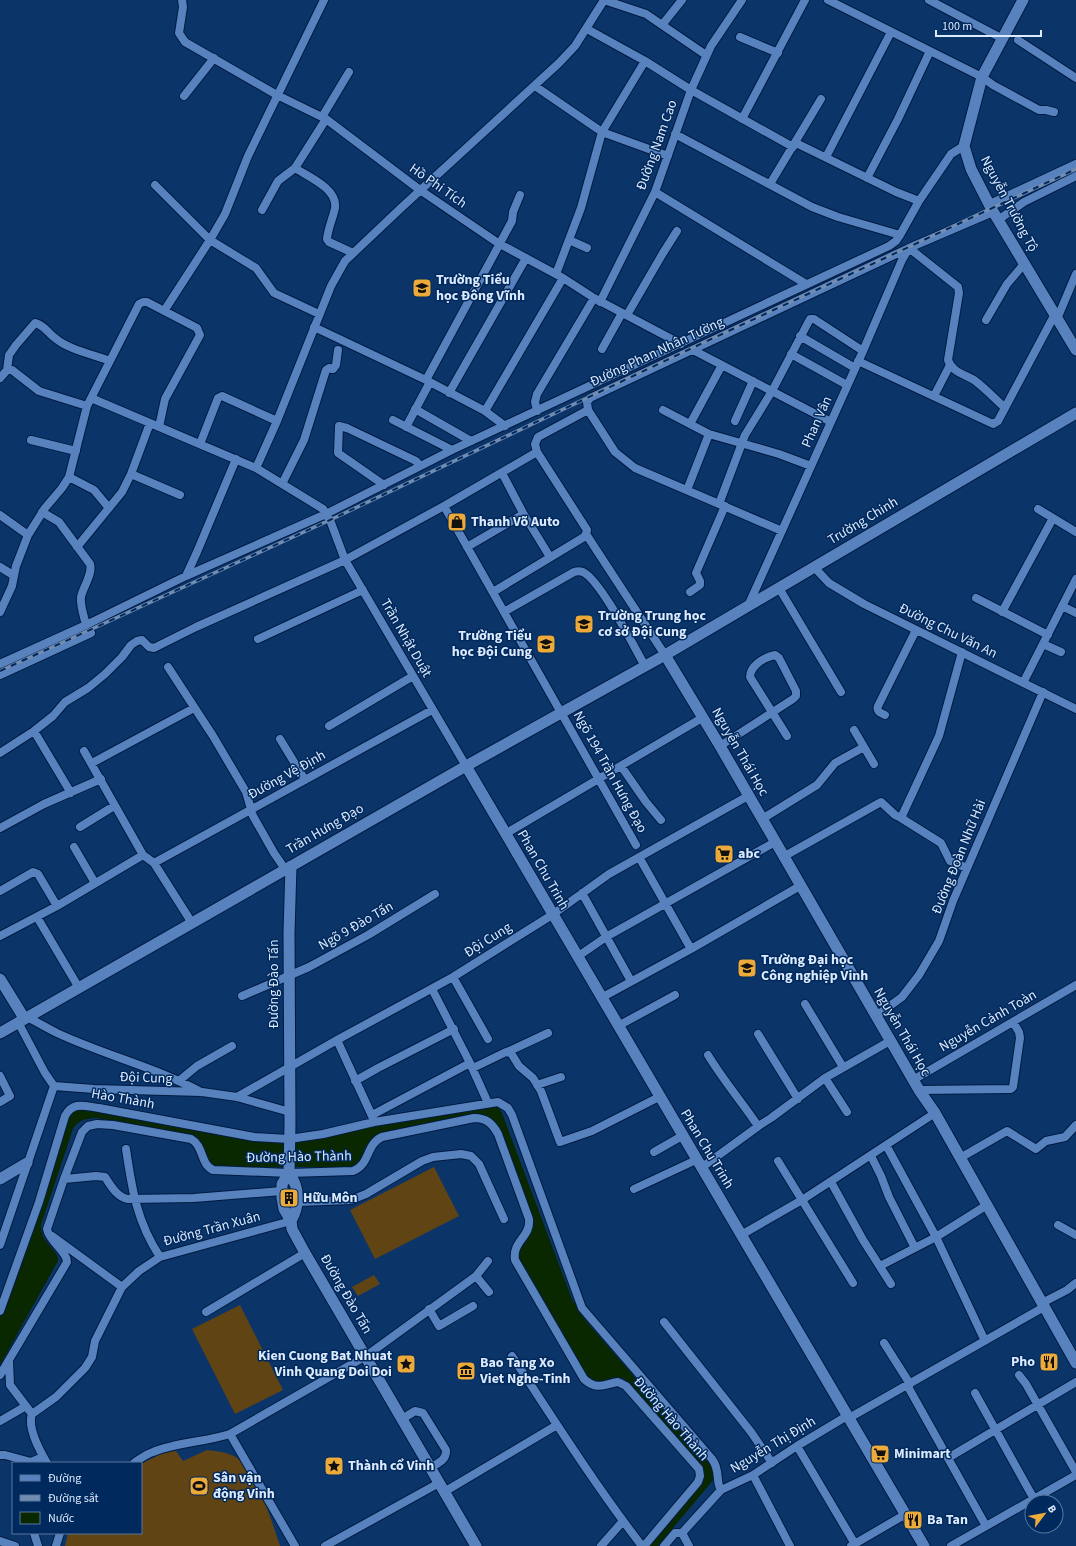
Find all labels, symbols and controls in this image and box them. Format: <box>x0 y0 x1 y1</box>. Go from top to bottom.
scale bar <box>936 12 1041 38</box>
text: 100 m <box>942 18 972 35</box>
street label: Đường Nam Cao <box>631 97 683 193</box>
street label: Nguyễn Trường Tộ <box>975 152 1043 256</box>
street label: Hồ Phi Tích <box>405 159 471 213</box>
place label: Trường Tiểu học Đông Vĩnh <box>436 270 525 306</box>
school or university icon: Trường Tiểu học Đông Vĩnh <box>411 277 433 299</box>
street label: Đường Phan Nhân Tường <box>587 312 727 392</box>
street label: Phan Vân <box>797 393 837 451</box>
street label: Trường Chinh <box>824 492 902 550</box>
shop icon: Thanh Võ Auto <box>446 511 468 533</box>
place label: Thanh Võ Auto <box>471 512 560 532</box>
street label: Trần Nhật Duật <box>375 595 437 681</box>
street label: Đường Chu Văn An <box>895 598 1001 664</box>
place label: Trường Trung học cơ sở Đội Cung <box>598 606 707 642</box>
school or university icon: Trường Trung học cơ sở Đội Cung <box>573 613 595 635</box>
place label: Trường Tiểu học Đội Cung <box>452 626 533 662</box>
school or university icon: Trường Tiểu học Đội Cung <box>535 633 557 655</box>
street label: Nguyễn Thái Học <box>707 704 774 800</box>
street label: Ngõ 194 Trần Hưng Đạo <box>568 707 652 837</box>
street label: Đường Vệ Định <box>245 745 329 805</box>
street label: Đường Đoàn Nhữ Hài <box>927 797 991 917</box>
street label: Trần Hưng Đạo <box>282 799 368 859</box>
street label: Phan Chu Trinh <box>512 826 574 914</box>
supermarket icon: abc <box>713 843 735 865</box>
place label: abc <box>738 844 760 864</box>
street label: Ngõ 9 Đào Tấn <box>315 896 397 956</box>
street label: Đội Cung <box>460 918 516 962</box>
street label: Đường Đào Tấn <box>264 939 284 1029</box>
place label: Trường Đại học Công nghiệp Vinh <box>761 950 868 986</box>
school or university icon: Trường Đại học Công nghiệp Vinh <box>736 957 758 979</box>
street label: Nguyễn Thái Học <box>869 984 936 1080</box>
street label: Nguyễn Cảnh Toàn <box>936 985 1040 1057</box>
street label: Đội Cung <box>119 1067 173 1089</box>
street label: Hào Thành <box>90 1084 156 1114</box>
street label: Phan Chu Trinh <box>675 1105 739 1193</box>
street label: Đường Hào Thành <box>246 1146 352 1168</box>
building icon: Hữu Môn <box>278 1187 300 1209</box>
place label: Hữu Môn <box>303 1188 358 1208</box>
street label: Đường Trần Xuân <box>161 1206 263 1252</box>
street label: Đường Đào Tấn <box>315 1250 377 1338</box>
place label: Kien Cuong Bat Nhuat Vinh Quang Doi Doi <box>258 1346 393 1382</box>
restaurant icon: Pho <box>1038 1351 1060 1373</box>
place label: Pho <box>1011 1352 1035 1372</box>
place icon: Kien Cuong Bat Nhuat Vinh Quang Doi Doi <box>395 1353 417 1375</box>
place label: Bao Tang Xo Viet Nghe-Tinh <box>479 1353 571 1389</box>
museum icon: Bao Tang Xo Viet Nghe-Tinh <box>455 1360 477 1382</box>
street label: Đường Hào Thành <box>629 1373 713 1465</box>
street label: Nguyễn Thị Định <box>726 1412 820 1478</box>
supermarket icon: Minimart <box>869 1443 891 1465</box>
place label: Minimart <box>894 1444 951 1464</box>
place icon: Thành cổ Vinh <box>323 1455 345 1477</box>
place label: Thành cổ Vinh <box>348 1456 434 1476</box>
legend <box>12 1462 142 1534</box>
place label: Sân vận động Vinh <box>213 1468 275 1504</box>
text: Đường <box>48 1470 81 1487</box>
sports icon: Sân vận động Vinh <box>188 1475 210 1497</box>
text: Đường sắt <box>48 1490 99 1507</box>
north arrow <box>1024 1494 1064 1534</box>
text: B <box>1044 1502 1060 1516</box>
restaurant icon: Ba Tan <box>902 1509 924 1531</box>
text: Nước <box>48 1510 75 1527</box>
place label: Ba Tan <box>927 1510 968 1530</box>

